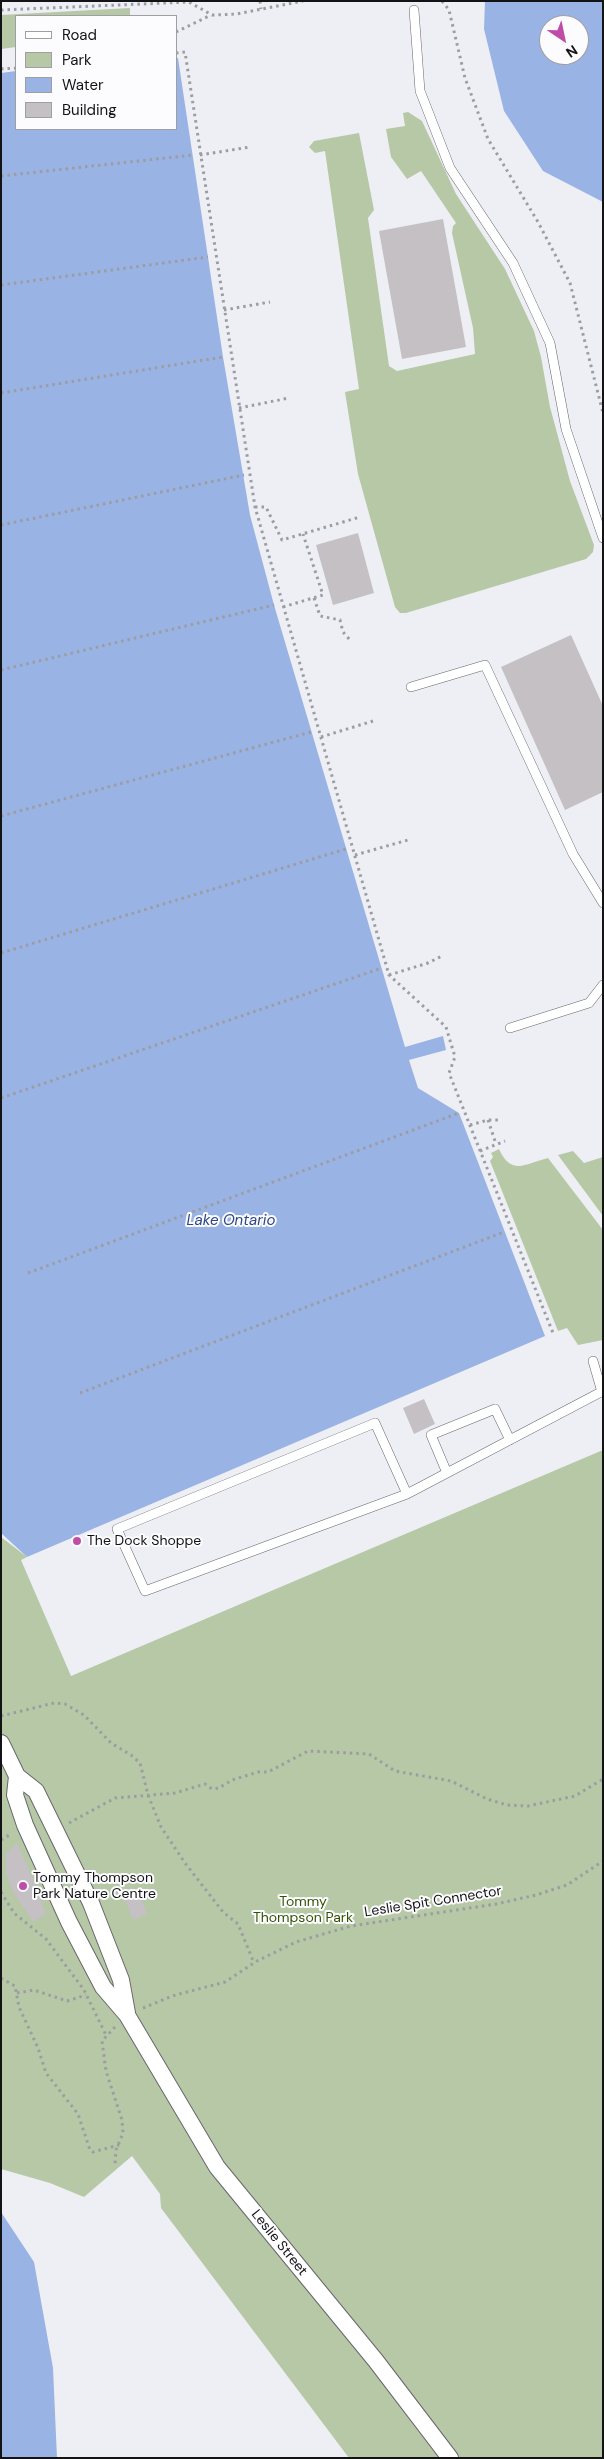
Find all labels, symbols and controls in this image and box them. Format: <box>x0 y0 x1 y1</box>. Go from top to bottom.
legend <box>15 15 178 130</box>
north arrow <box>539 15 589 65</box>
text: Road <box>62 25 97 45</box>
text: N <box>563 41 581 62</box>
text: Park <box>62 50 92 70</box>
text: Water <box>62 75 103 95</box>
text: Building <box>62 100 117 120</box>
water label: Lake Ontario <box>187 1212 275 1230</box>
place label: The Dock Shoppe <box>87 1533 201 1549</box>
marker: The Dock Shoppe <box>71 1535 83 1547</box>
place label: Tommy Thompson Park Nature Centre <box>33 1870 156 1902</box>
marker: Tommy Thompson Park Nature Centre <box>17 1880 29 1892</box>
street label: Leslie Spit Connector <box>363 1883 503 1921</box>
park label: Tommy Thompson Park <box>253 1894 353 1926</box>
street label: Leslie Street <box>247 2207 311 2279</box>

